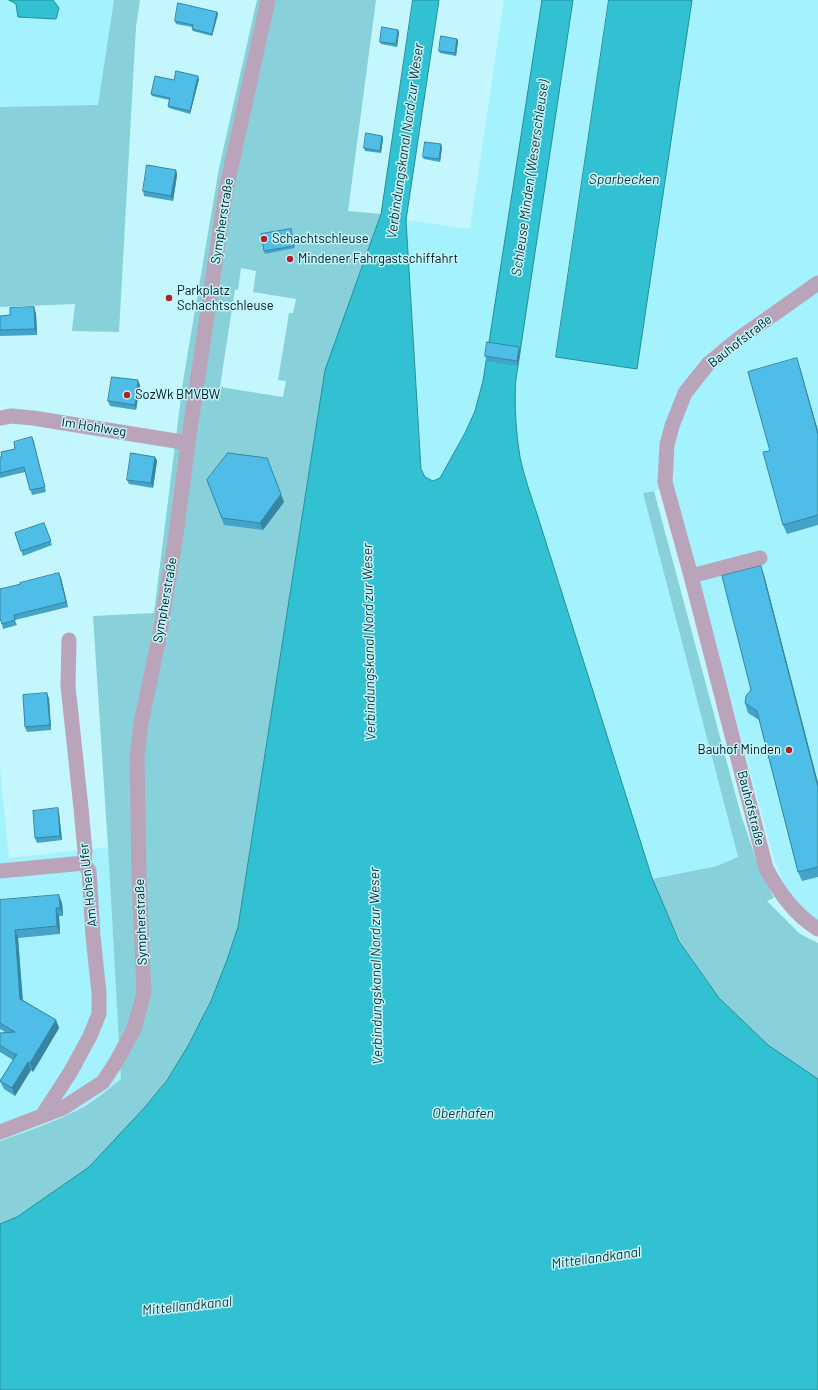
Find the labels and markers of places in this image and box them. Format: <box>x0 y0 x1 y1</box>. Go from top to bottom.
place label: Schachtschleuse <box>272 231 369 247</box>
marker: Schachtschleuse <box>259 234 269 244</box>
place label: Mindener Fahrgastschiffahrt <box>298 251 458 267</box>
marker: Mindener Fahrgastschiffahrt <box>285 254 295 264</box>
place label: Parkplatz Schachtschleuse <box>177 283 274 314</box>
marker: Parkplatz Schachtschleuse <box>164 293 174 303</box>
place label: SozWk BMVBW <box>135 387 220 403</box>
marker: SozWk BMVBW <box>122 390 132 400</box>
place label: Bauhof Minden <box>698 742 781 758</box>
marker: Bauhof Minden <box>784 745 794 755</box>

